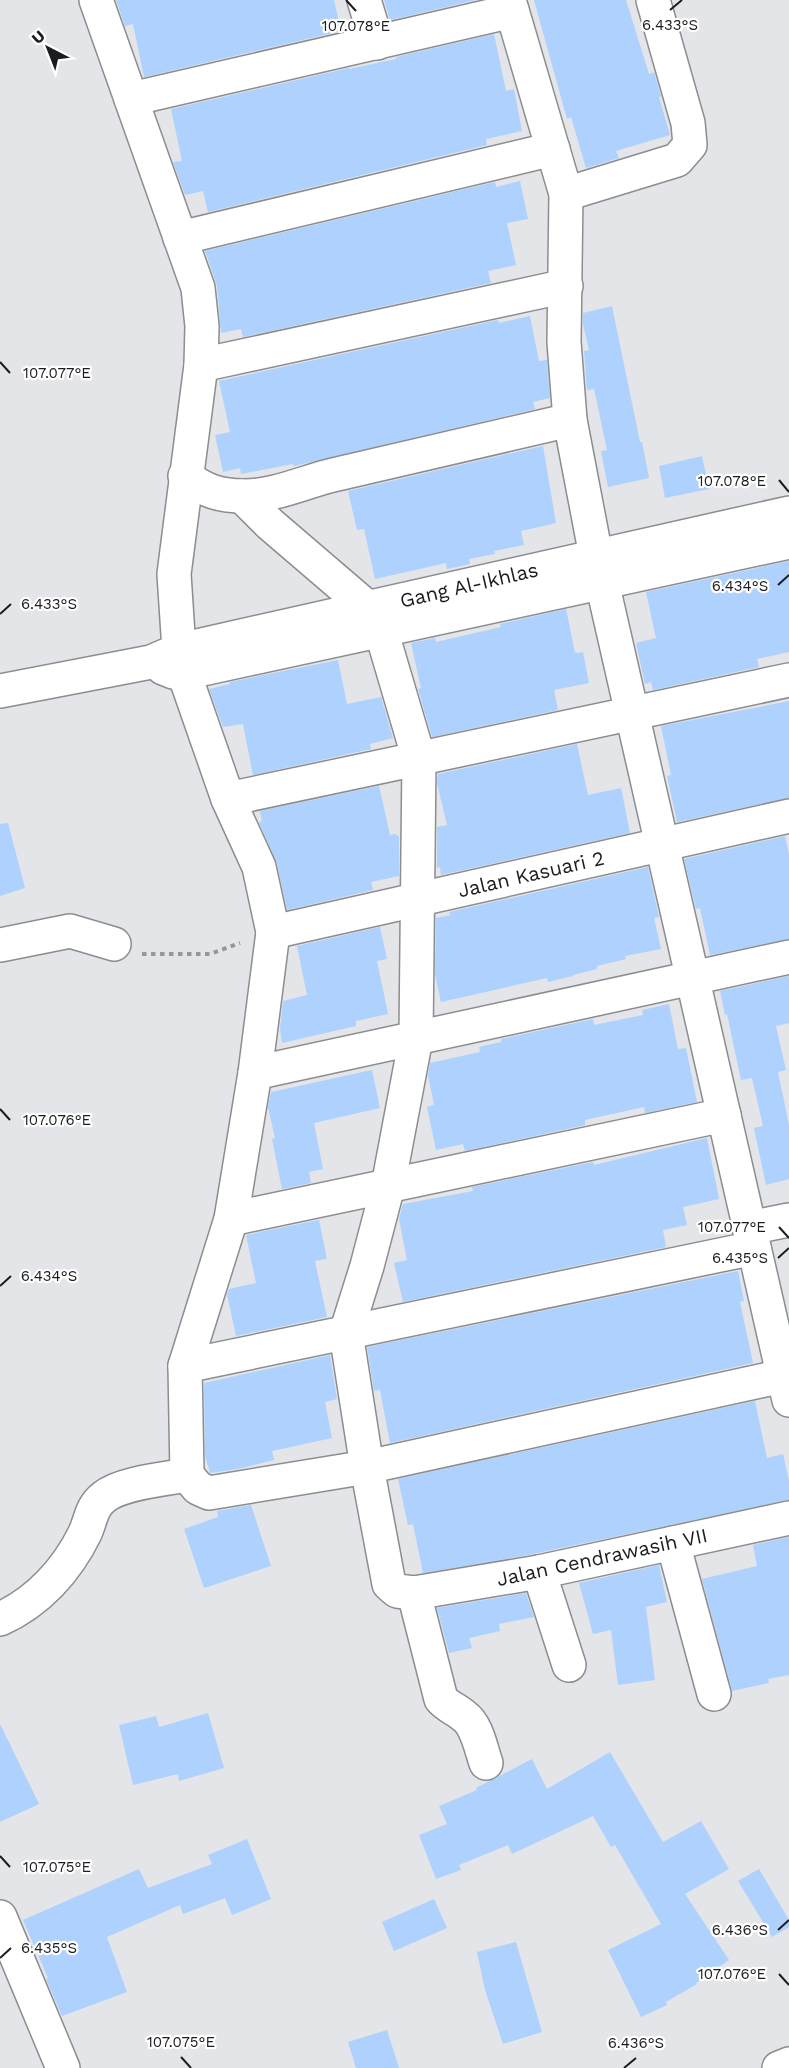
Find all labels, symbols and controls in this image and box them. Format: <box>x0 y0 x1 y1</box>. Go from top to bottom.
text: 6.433°S <box>642 16 698 34</box>
text: 107.078°E <box>322 17 390 35</box>
north arrow <box>18 18 78 78</box>
text: U <box>28 26 49 48</box>
text: 107.077°E <box>23 364 91 382</box>
text: 107.078°E <box>698 472 766 490</box>
street label: Gang Al-Ikhlas <box>398 557 540 613</box>
text: 6.434°S <box>712 577 768 595</box>
text: 6.433°S <box>21 595 77 613</box>
street label: Jalan Kasuari 2 <box>456 846 606 902</box>
text: 107.076°E <box>23 1111 91 1129</box>
text: 107.077°E <box>698 1218 766 1236</box>
text: 6.435°S <box>712 1249 768 1267</box>
text: 6.434°S <box>21 1267 77 1285</box>
street label: Jalan Cendrawasih VII <box>494 1523 710 1591</box>
text: 107.075°E <box>23 1858 91 1876</box>
text: 6.436°S <box>712 1921 768 1939</box>
text: 6.435°S <box>21 1939 77 1957</box>
text: 107.076°E <box>698 1965 766 1983</box>
text: 107.075°E <box>147 2033 215 2051</box>
text: 6.436°S <box>608 2034 664 2052</box>

